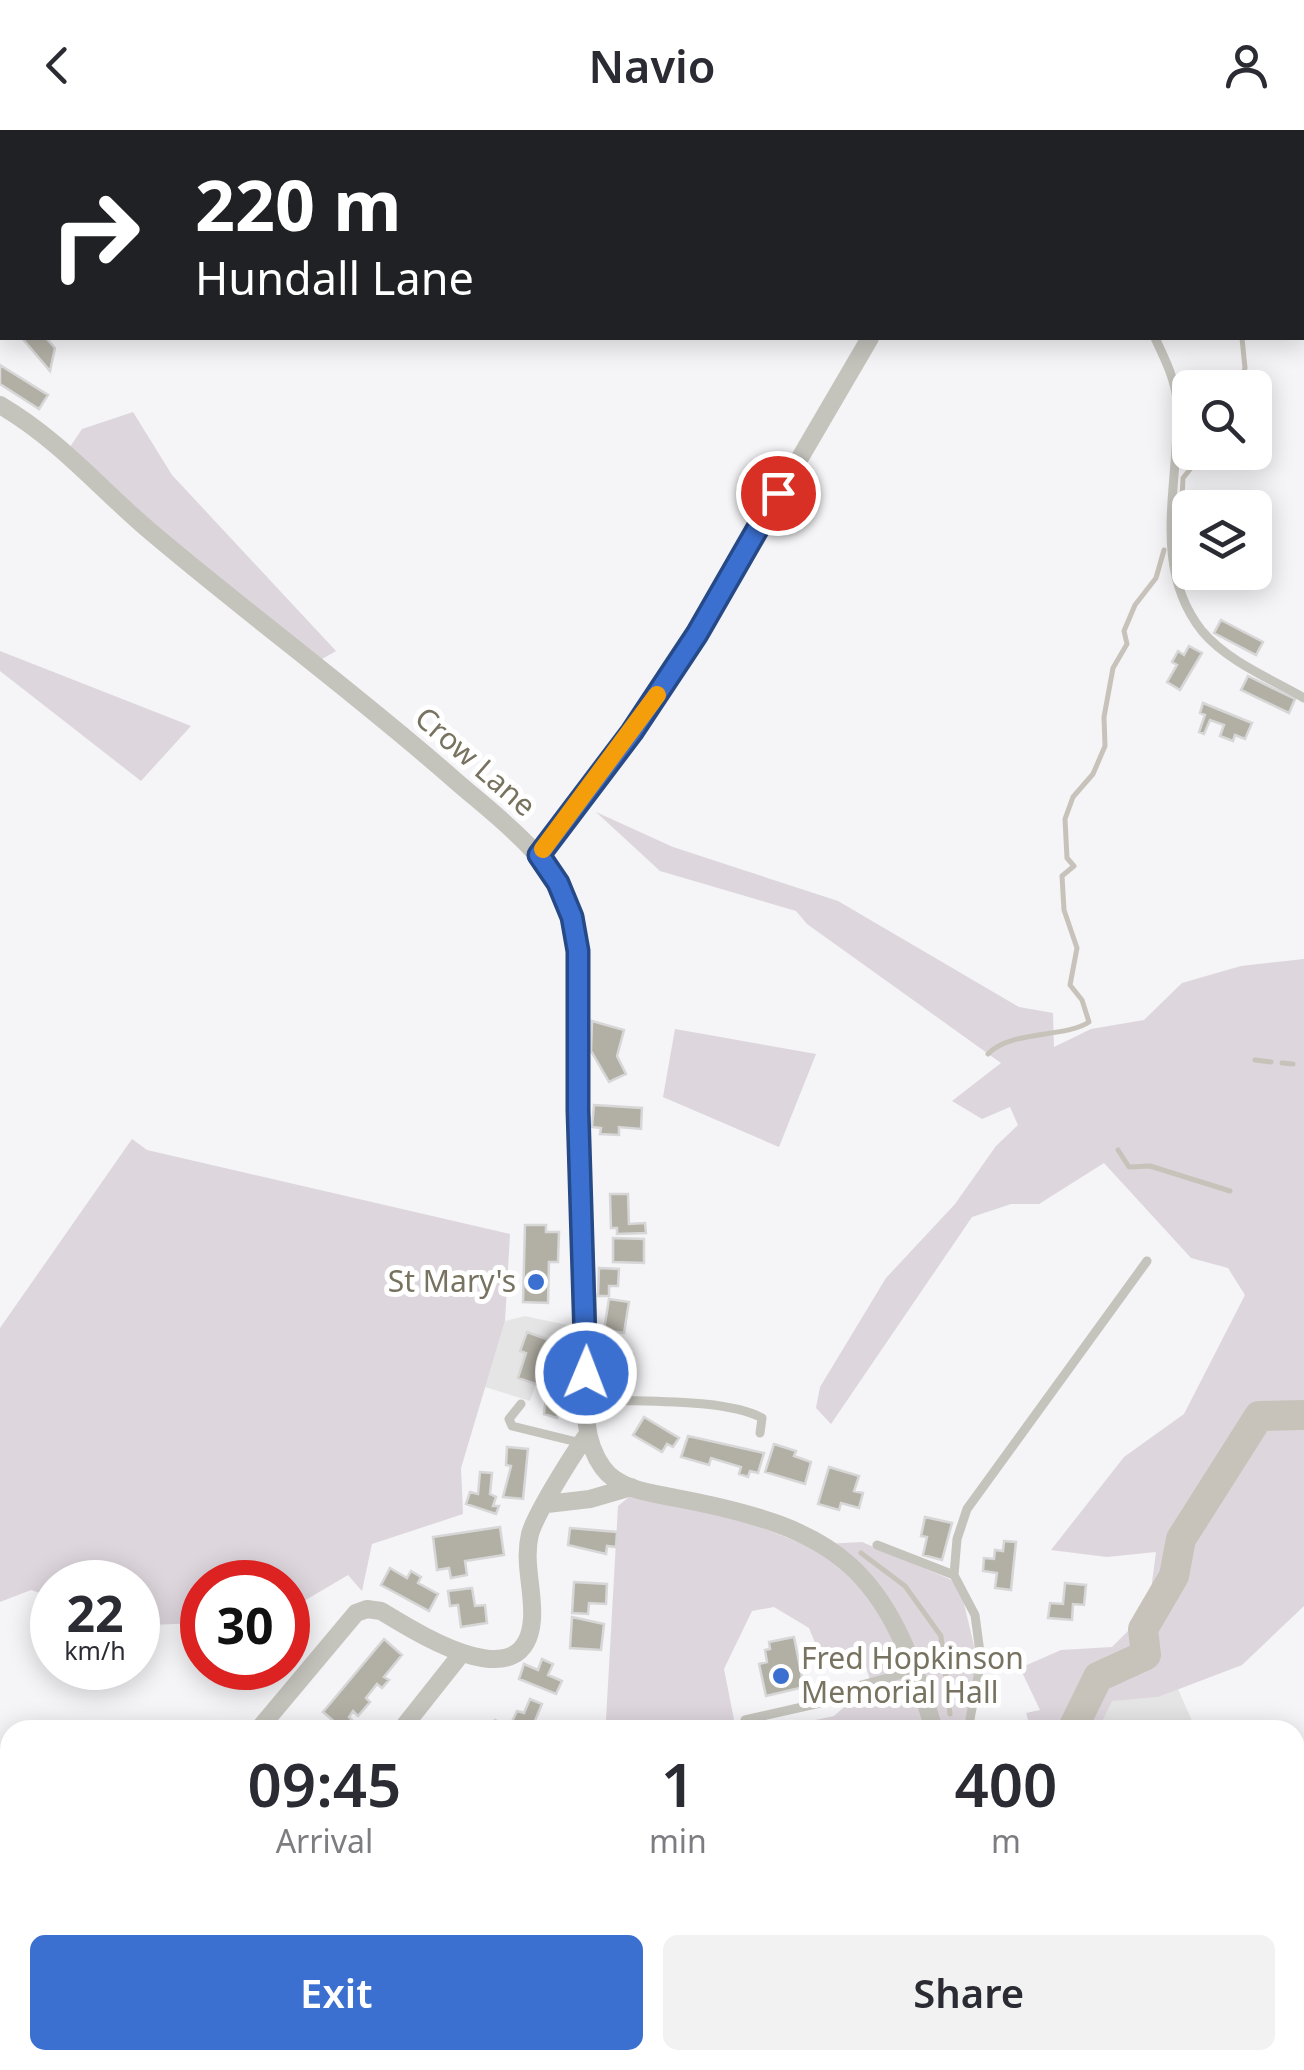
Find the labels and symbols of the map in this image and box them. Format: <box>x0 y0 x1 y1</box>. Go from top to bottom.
pin <box>736 451 821 536</box>
street label: Crow Lane <box>407 697 545 825</box>
place label: St Mary's <box>388 1260 516 1301</box>
marker: St Mary's <box>525 1271 547 1293</box>
position arrow <box>534 1321 638 1425</box>
speed limit sign: 30 <box>180 1560 310 1690</box>
place label: Fred Hopkinson Memorial Hall <box>801 1637 1024 1712</box>
marker: Fred Hopkinson Memorial Hall <box>770 1665 792 1687</box>

